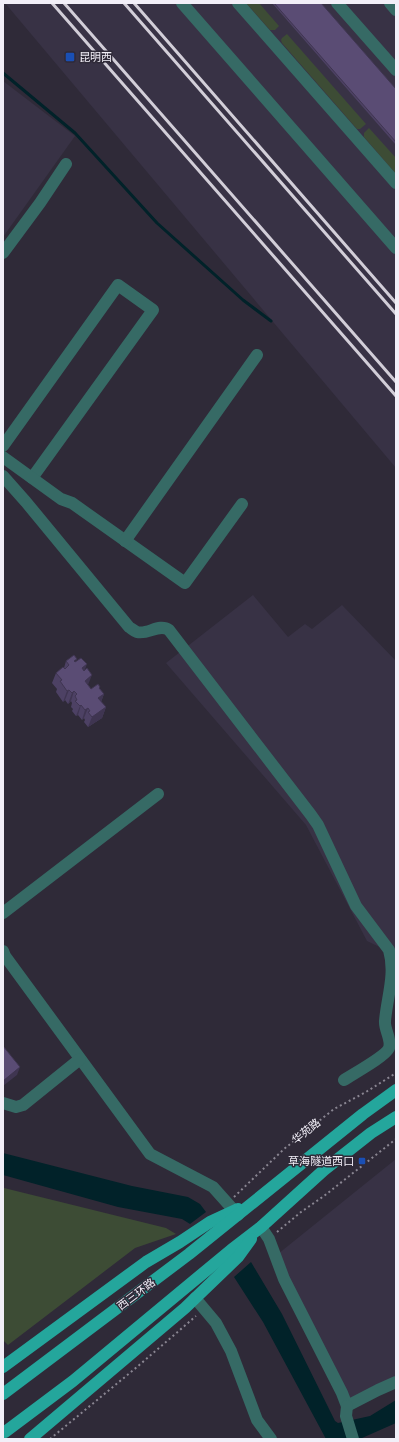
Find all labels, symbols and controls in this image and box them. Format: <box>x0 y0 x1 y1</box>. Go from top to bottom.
place label: 昆明西 <box>79 50 112 64</box>
marker: 昆明西 <box>64 51 76 63</box>
street label: 华苑路 <box>289 1115 323 1147</box>
place label: 草海隧道西口 <box>288 1154 354 1168</box>
marker: 草海隧道西口 <box>357 1156 367 1166</box>
street label: 西三环路 <box>114 1275 158 1313</box>

